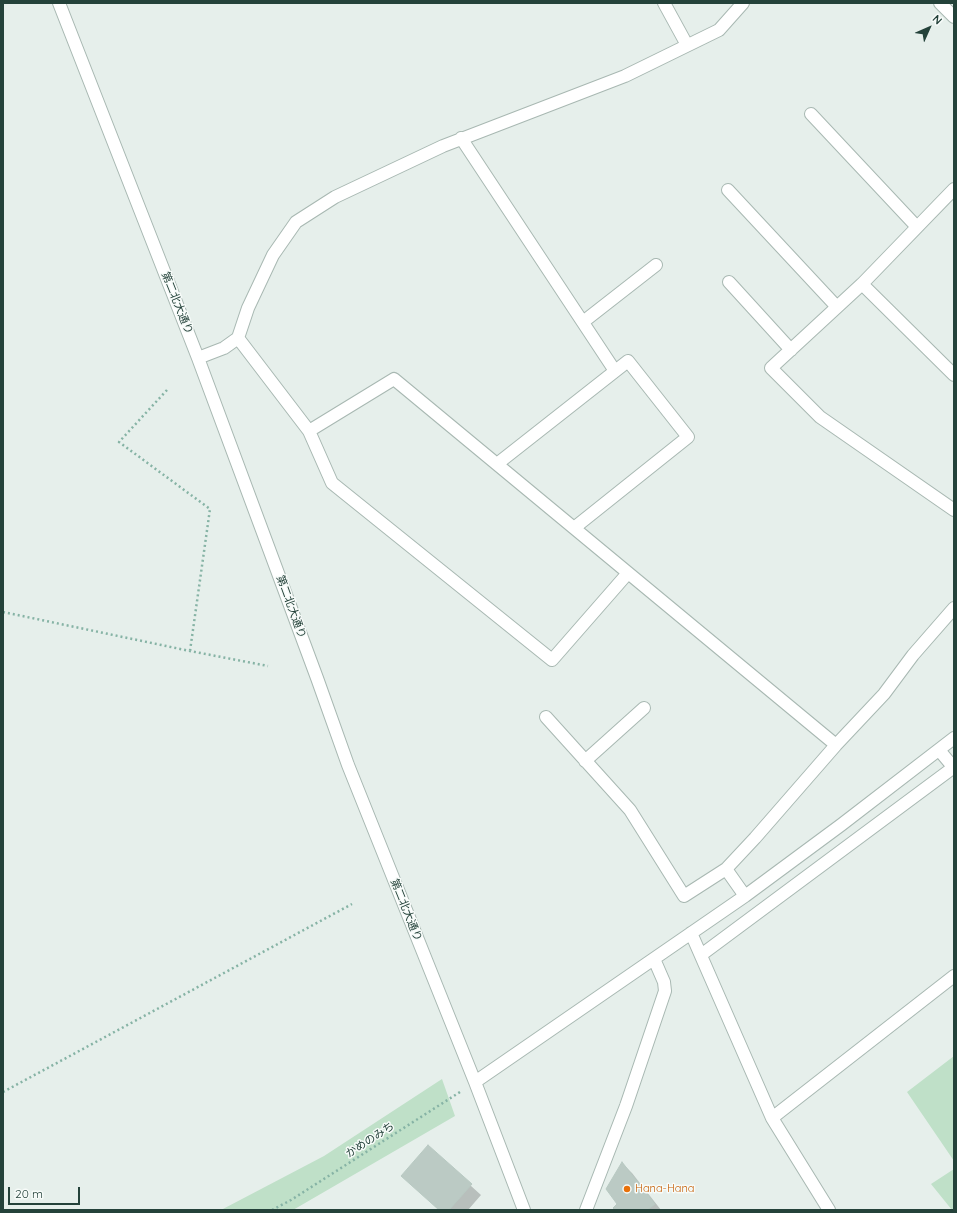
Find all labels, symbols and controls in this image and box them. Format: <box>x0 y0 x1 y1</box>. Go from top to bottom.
north arrow <box>909 8 949 48</box>
text: N <box>930 12 945 27</box>
street label: 第二北大通り <box>159 270 195 336</box>
street label: 第二北大通り <box>274 574 308 640</box>
street label: 第二北大通り <box>388 877 424 943</box>
street label: かめのみち <box>343 1119 397 1161</box>
scale bar <box>10 1179 82 1205</box>
place label: Hana-Hana <box>635 1182 695 1196</box>
marker: Hana-Hana <box>622 1184 632 1194</box>
text: 20 m <box>15 1186 43 1201</box>

